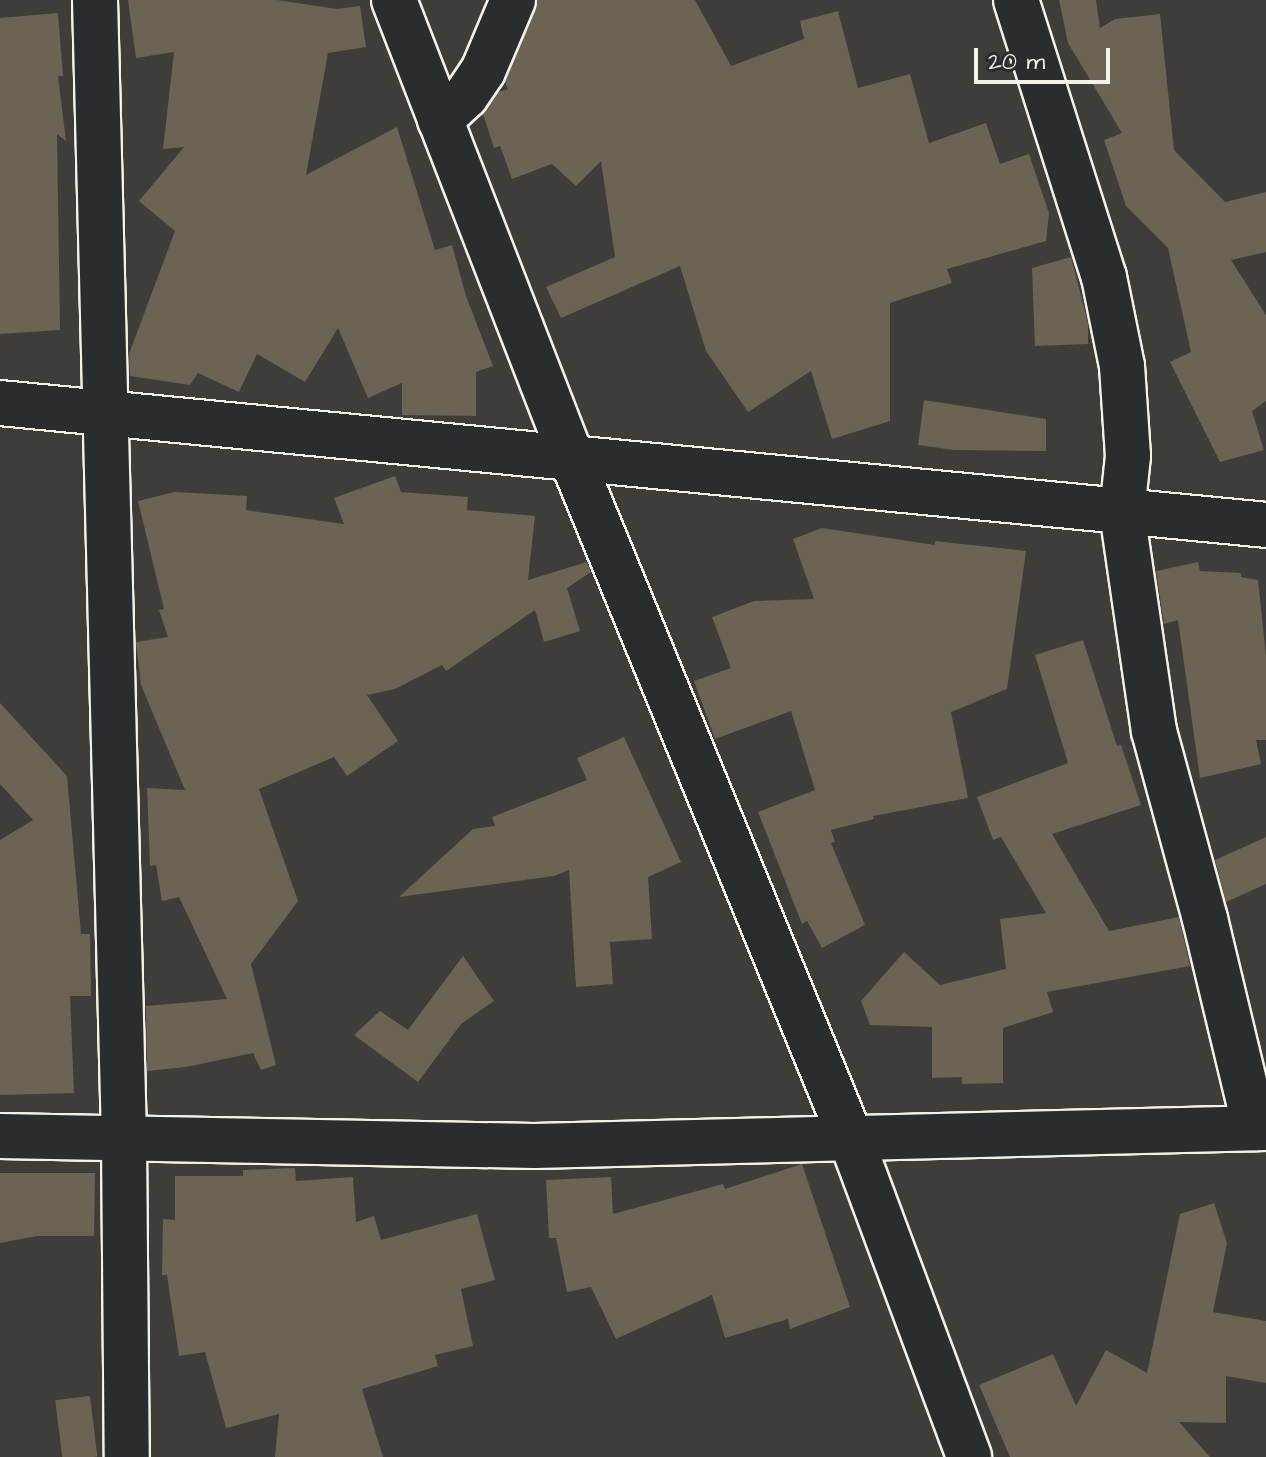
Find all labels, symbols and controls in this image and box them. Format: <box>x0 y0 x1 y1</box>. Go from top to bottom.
scale bar <box>978 32 1114 82</box>
text: 20 m <box>988 45 1045 79</box>

